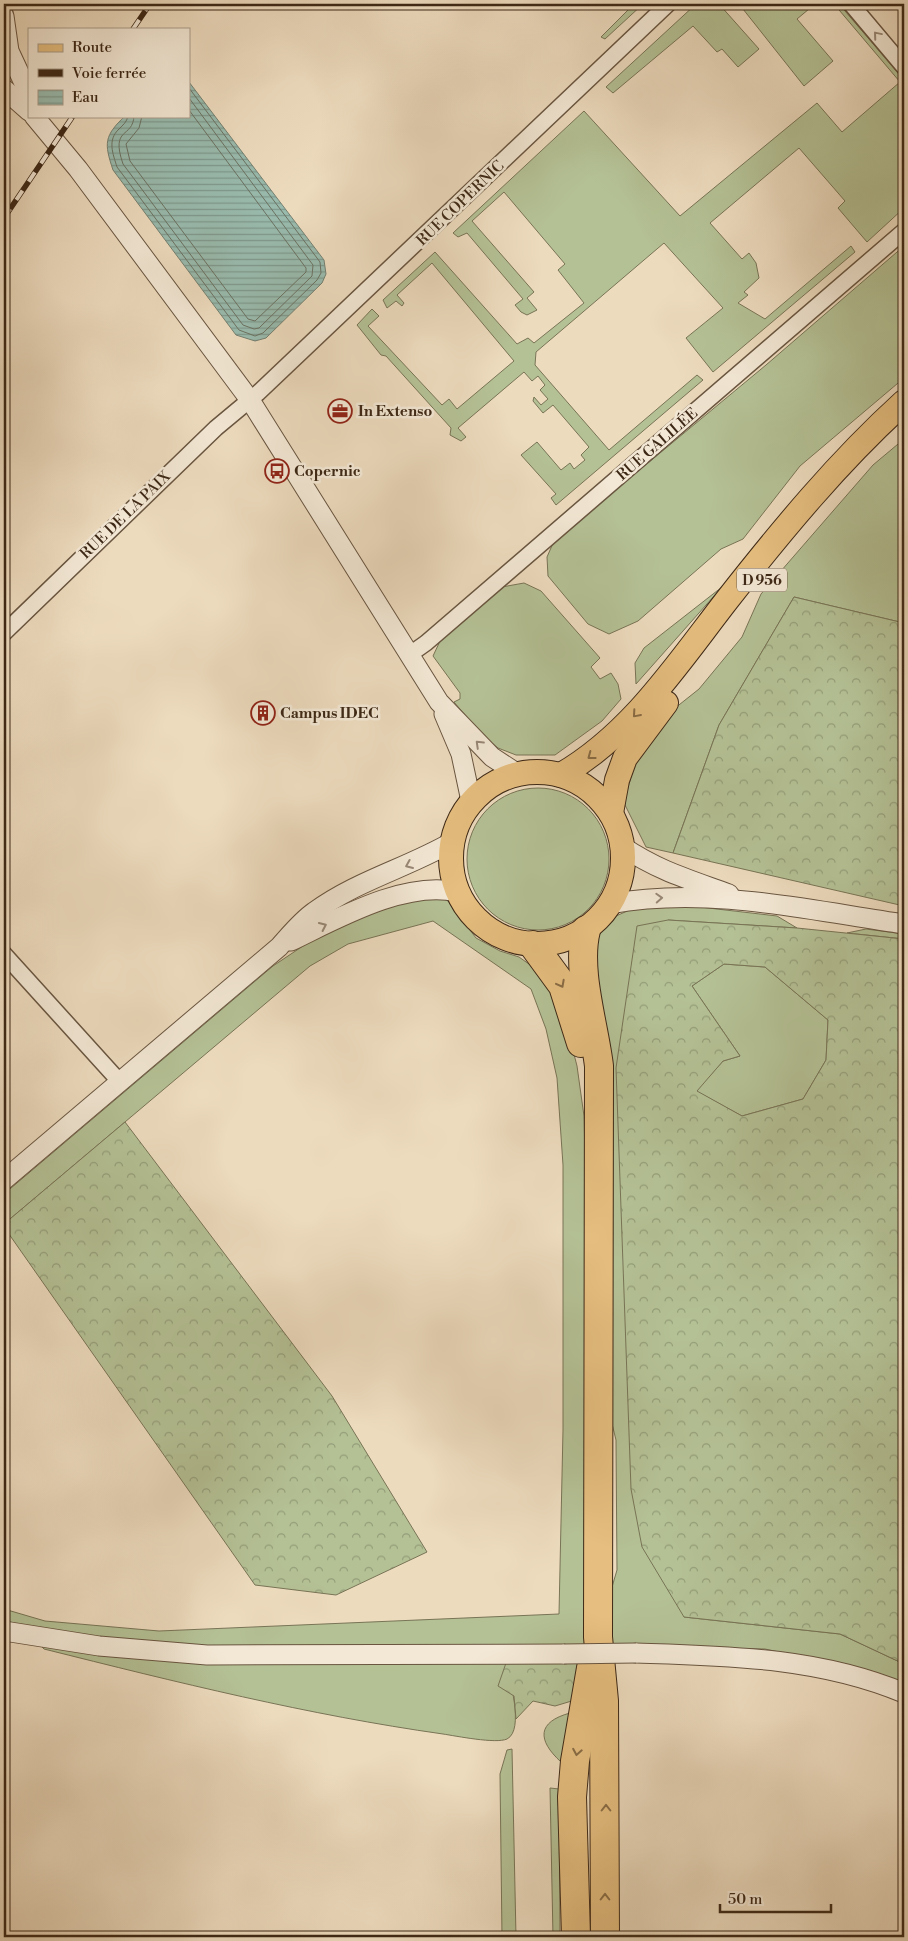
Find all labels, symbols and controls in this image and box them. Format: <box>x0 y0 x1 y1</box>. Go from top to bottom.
legend <box>28 28 190 118</box>
one-way arrow <box>874 32 883 41</box>
text: Route <box>72 38 112 57</box>
text: Voie ferrée <box>71 64 146 83</box>
text: Eau <box>72 88 99 107</box>
street label: RUE COPERNIC <box>412 157 508 250</box>
office icon: In Extenso <box>327 398 353 424</box>
place label: In Extenso <box>358 402 433 421</box>
street label: RUE GALILÉE <box>612 403 702 485</box>
bus stop icon: Copernic <box>264 458 290 484</box>
place label: Copernic <box>294 462 361 481</box>
street label: RUE DE LA PAIX <box>76 467 175 563</box>
road number: D 956 <box>737 568 787 592</box>
building icon: Campus IDEC <box>250 700 276 726</box>
place label: Campus IDEC <box>280 704 379 723</box>
one-way arrow <box>633 708 642 717</box>
one-way arrow <box>476 741 485 750</box>
one-way arrow <box>588 750 597 758</box>
one-way arrow <box>405 858 414 869</box>
one-way arrow <box>655 892 663 903</box>
one-way arrow <box>318 922 327 932</box>
one-way arrow <box>555 979 565 988</box>
one-way arrow <box>572 1748 582 1756</box>
one-way arrow <box>600 1804 611 1812</box>
scale bar <box>720 1881 832 1913</box>
text: 50 m <box>728 1890 762 1909</box>
one-way arrow <box>600 1893 610 1900</box>

